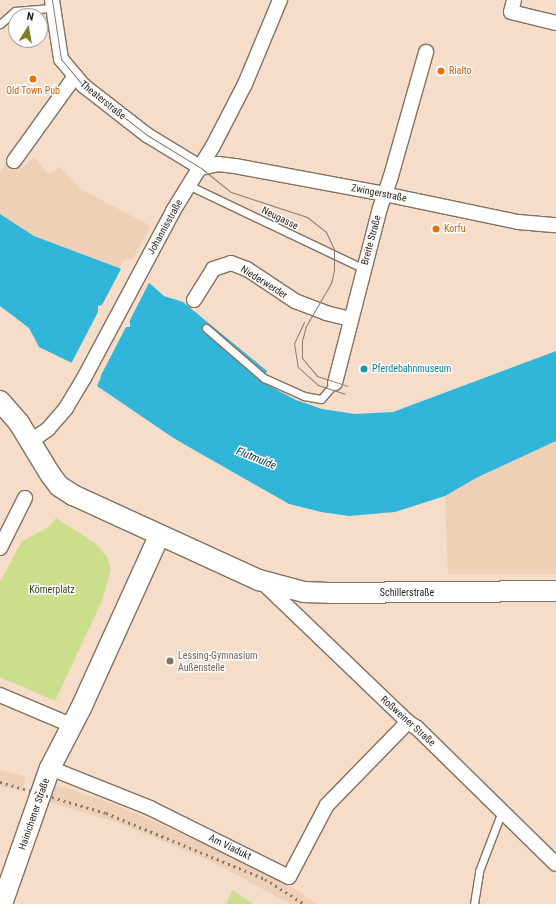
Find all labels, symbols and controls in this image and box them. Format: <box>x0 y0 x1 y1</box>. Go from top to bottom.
north arrow <box>8 8 48 48</box>
text: N <box>26 10 35 24</box>
place label: Rialto <box>449 65 472 77</box>
marker: Rialto <box>436 66 446 76</box>
marker: Old Town Pub <box>28 74 38 84</box>
street label: Theaterstraße <box>78 78 128 122</box>
place label: Old Town Pub <box>6 85 60 97</box>
street label: Zwingerstraße <box>350 182 408 204</box>
street label: Johannisstraße <box>145 197 185 257</box>
street label: Neugasse <box>260 204 300 232</box>
street label: Breite Straße <box>359 214 383 266</box>
place label: Korfu <box>444 223 465 235</box>
marker: Korfu <box>431 224 441 234</box>
street label: Niederwerder <box>238 263 290 301</box>
place label: Pferdebahnmuseum <box>372 363 451 375</box>
marker: Pferdebahnmuseum <box>359 364 369 374</box>
water label: Flutmulde <box>234 445 278 473</box>
park label: Körnerplatz <box>29 584 75 596</box>
street label: Schillerstraße <box>380 587 434 599</box>
place label: Lessing-Gymnasium Außenstelle <box>178 649 258 672</box>
marker: Lessing-Gymnasium Außenstelle <box>165 656 175 666</box>
street label: Roßweiner Straße <box>378 693 438 749</box>
street label: Hainichener Straße <box>16 777 52 851</box>
street label: Am Viadukt <box>207 832 253 862</box>

